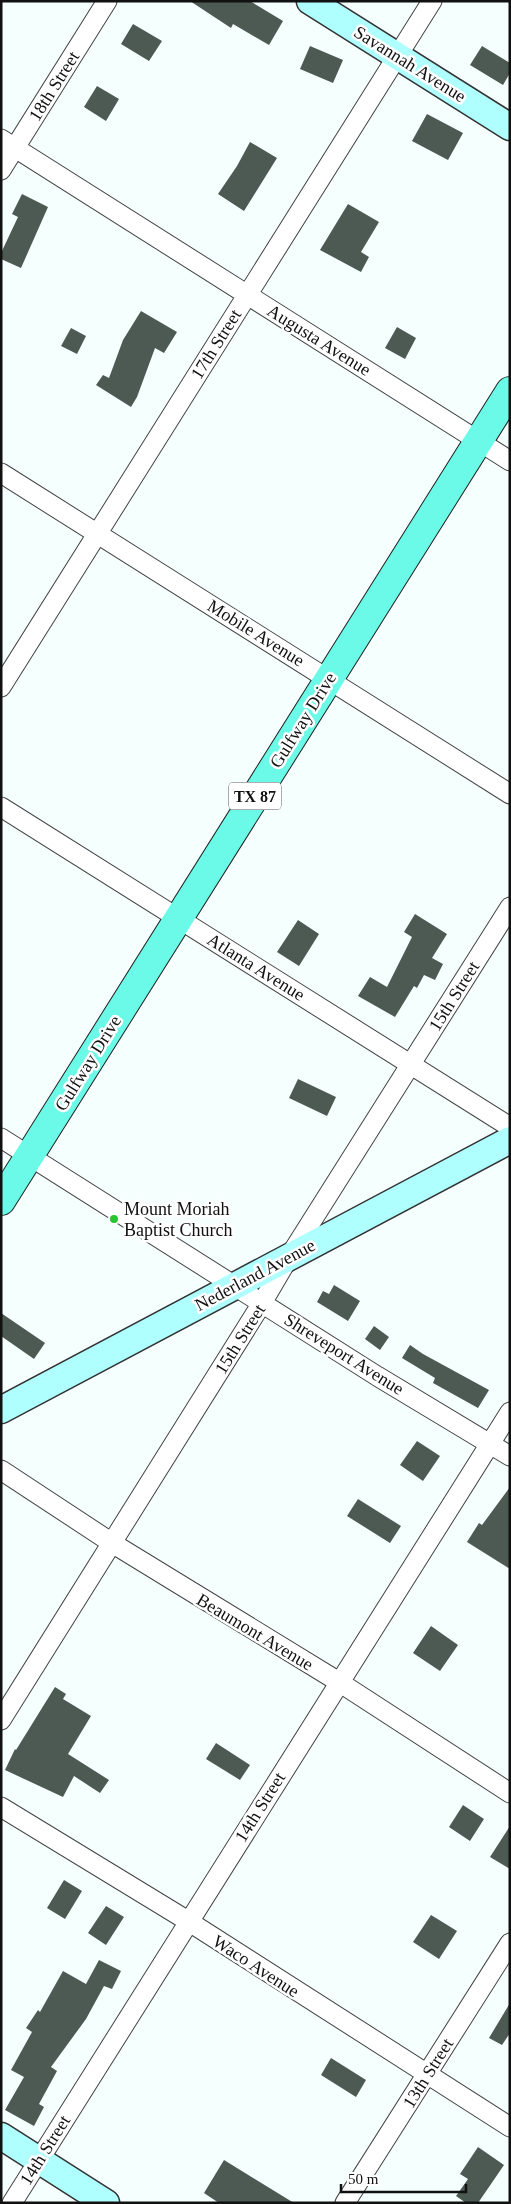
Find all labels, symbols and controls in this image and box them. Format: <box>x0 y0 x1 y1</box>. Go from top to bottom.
street label: Savannah Avenue <box>350 22 470 106</box>
street label: 18th Street <box>25 47 83 125</box>
street label: Augusta Avenue <box>264 300 374 380</box>
street label: 17th Street <box>187 305 245 383</box>
street label: Mobile Avenue <box>204 595 308 671</box>
street label: Gulfway Drive <box>266 669 340 771</box>
road number: TX 87 <box>229 782 281 809</box>
street label: Atlanta Avenue <box>204 929 308 1005</box>
street label: 15th Street <box>425 957 483 1035</box>
street label: Gulfway Drive <box>51 1012 125 1114</box>
place label: Mount Moriah Baptist Church <box>124 1199 233 1240</box>
marker: Mount Moriah Baptist Church <box>108 1213 120 1225</box>
street label: Nederland Avenue <box>192 1235 318 1315</box>
street label: 15th Street <box>211 1300 269 1378</box>
street label: Shreveport Avenue <box>281 1309 407 1399</box>
street label: Beaumont Avenue <box>193 1589 317 1675</box>
street label: 14th Street <box>231 1768 289 1846</box>
street label: Waco Avenue <box>209 1931 303 2001</box>
street label: 13th Street <box>399 2034 457 2112</box>
street label: 14th Street <box>16 2111 74 2189</box>
scale bar <box>341 2162 466 2194</box>
text: 50 m <box>348 2171 379 2187</box>

